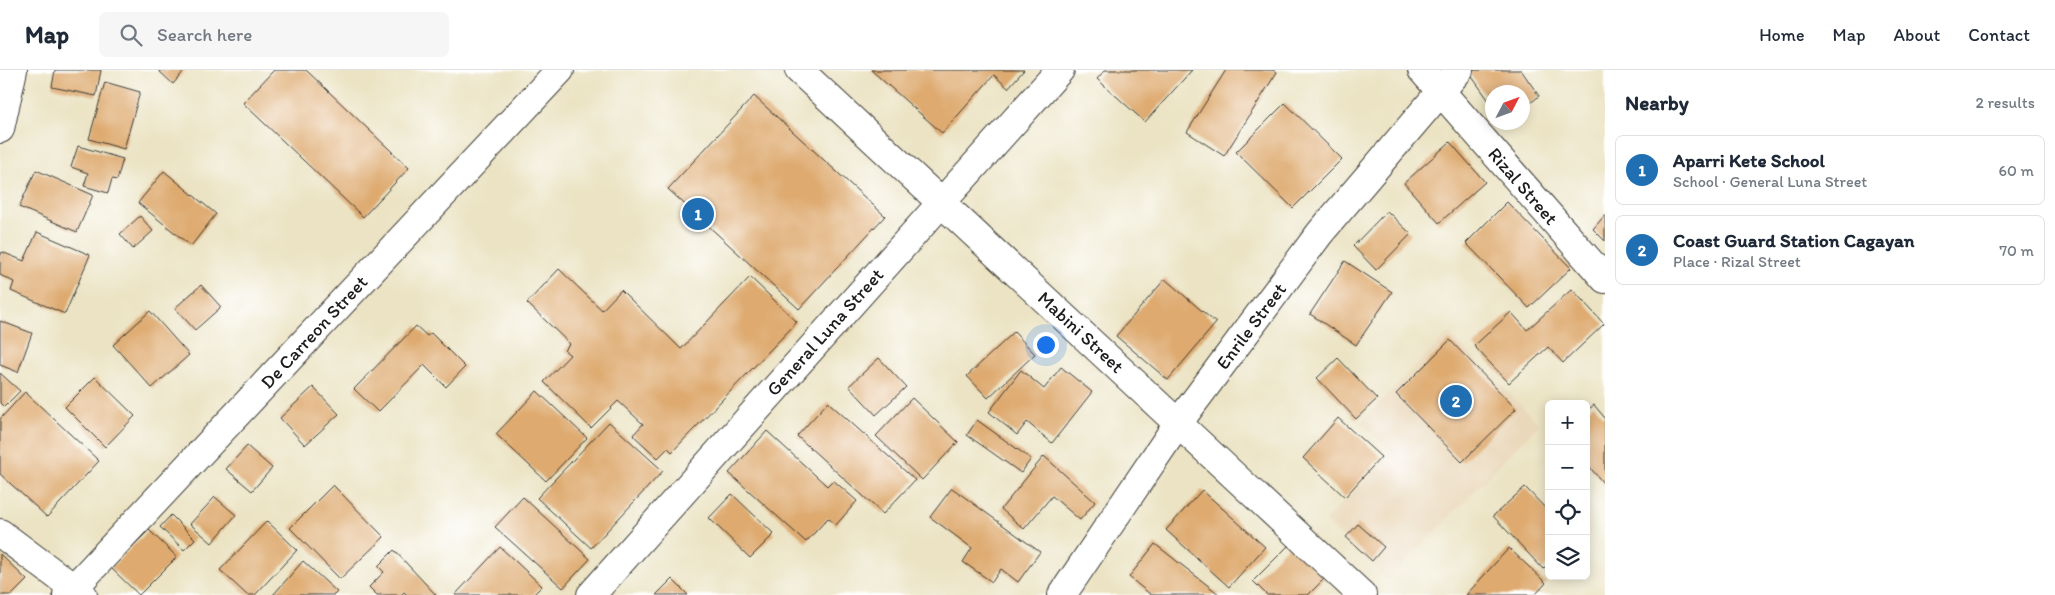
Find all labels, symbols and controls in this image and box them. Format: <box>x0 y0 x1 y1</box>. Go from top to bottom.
search box <box>99 12 449 57</box>
text: Map <box>25 20 69 49</box>
icon: search <box>117 21 145 49</box>
text: Search here <box>157 23 252 46</box>
text: Home <box>1759 24 1805 46</box>
text: Map <box>1833 24 1866 46</box>
text: About <box>1894 24 1940 46</box>
text: Contact <box>1968 24 2030 46</box>
north arrow <box>1485 85 1530 130</box>
text: Nearby <box>1625 90 1689 115</box>
text: 2 results <box>1975 93 2035 112</box>
street label: Rizal Street <box>1483 143 1563 229</box>
text: Aparri Kete School <box>1673 149 1825 172</box>
text: 1 <box>1638 161 1646 180</box>
text: 60 m <box>1999 161 2034 180</box>
text: School · General Luna Street <box>1673 172 1867 191</box>
pin: 1 <box>682 195 714 233</box>
text: Coast Guard Station Cagayan <box>1673 229 1915 252</box>
text: 2 <box>1638 241 1646 260</box>
text: 70 m <box>1999 241 2034 260</box>
text: Place · Rizal Street <box>1673 252 1801 271</box>
street label: General Luna Street <box>762 264 888 400</box>
street label: De Carreon Street <box>256 271 372 393</box>
street label: Enrile Street <box>1211 278 1291 374</box>
street label: Mabini Street <box>1033 286 1129 378</box>
your location <box>1033 332 1059 358</box>
pin: 2 <box>1440 382 1472 420</box>
map controls <box>1545 400 1590 580</box>
button: + <box>1545 400 1590 445</box>
button: − <box>1545 445 1590 490</box>
button: locate <box>1545 490 1590 535</box>
button: layers <box>1545 535 1590 580</box>

